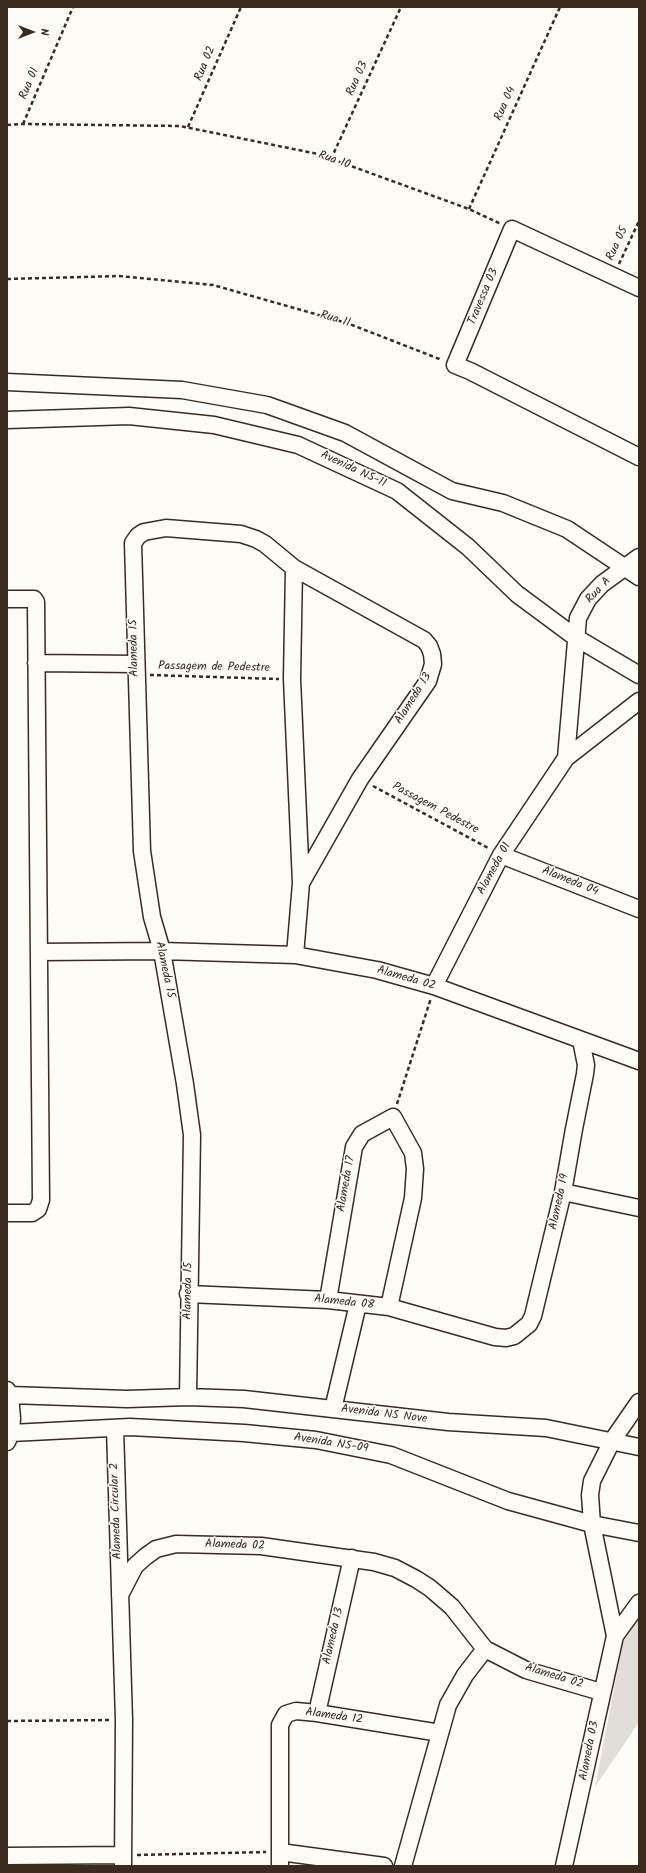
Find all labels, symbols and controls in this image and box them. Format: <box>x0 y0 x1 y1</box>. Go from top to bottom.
north arrow <box>12 12 52 52</box>
text: N <box>35 29 53 35</box>
street label: Rua 02 <box>192 45 220 83</box>
street label: Rua 03 <box>344 60 372 98</box>
street label: Rua 01 <box>17 66 43 102</box>
street label: Rua 04 <box>492 85 520 123</box>
street label: Rua 10 <box>316 149 352 173</box>
street label: Rua 05 <box>604 225 632 263</box>
street label: Travessa 03 <box>466 267 502 327</box>
street label: Rua 11 <box>318 309 352 331</box>
street label: Avenida NS-11 <box>318 448 388 492</box>
street label: Rua A <box>583 575 615 607</box>
street label: Alameda 15 <box>127 619 143 677</box>
street label: Passagem de Pedestre <box>158 660 270 676</box>
street label: Alameda 13 <box>393 671 435 727</box>
street label: Passagem Pedestre <box>389 780 481 838</box>
street label: Alameda 01 <box>475 841 515 897</box>
street label: Alameda 04 <box>540 864 600 900</box>
street label: Alameda 15 <box>151 940 177 1000</box>
street label: Alameda 02 <box>375 964 437 994</box>
street label: Alameda 17 <box>335 1155 359 1213</box>
street label: Alameda 19 <box>547 1173 573 1231</box>
street label: Alameda 15 <box>181 1262 197 1320</box>
street label: Alameda 08 <box>313 1293 375 1313</box>
street label: Avenida NS Nove <box>340 1403 428 1427</box>
street label: Avenida NS-09 <box>293 1431 369 1457</box>
street label: Alameda Circular 2 <box>108 1462 126 1560</box>
street label: Alameda 02 <box>205 1538 265 1554</box>
street label: Alameda 13 <box>320 1606 348 1666</box>
street label: Alameda 02 <box>523 1661 585 1693</box>
street label: Alameda 12 <box>304 1706 364 1728</box>
street label: Alameda 03 <box>577 1720 603 1782</box>

